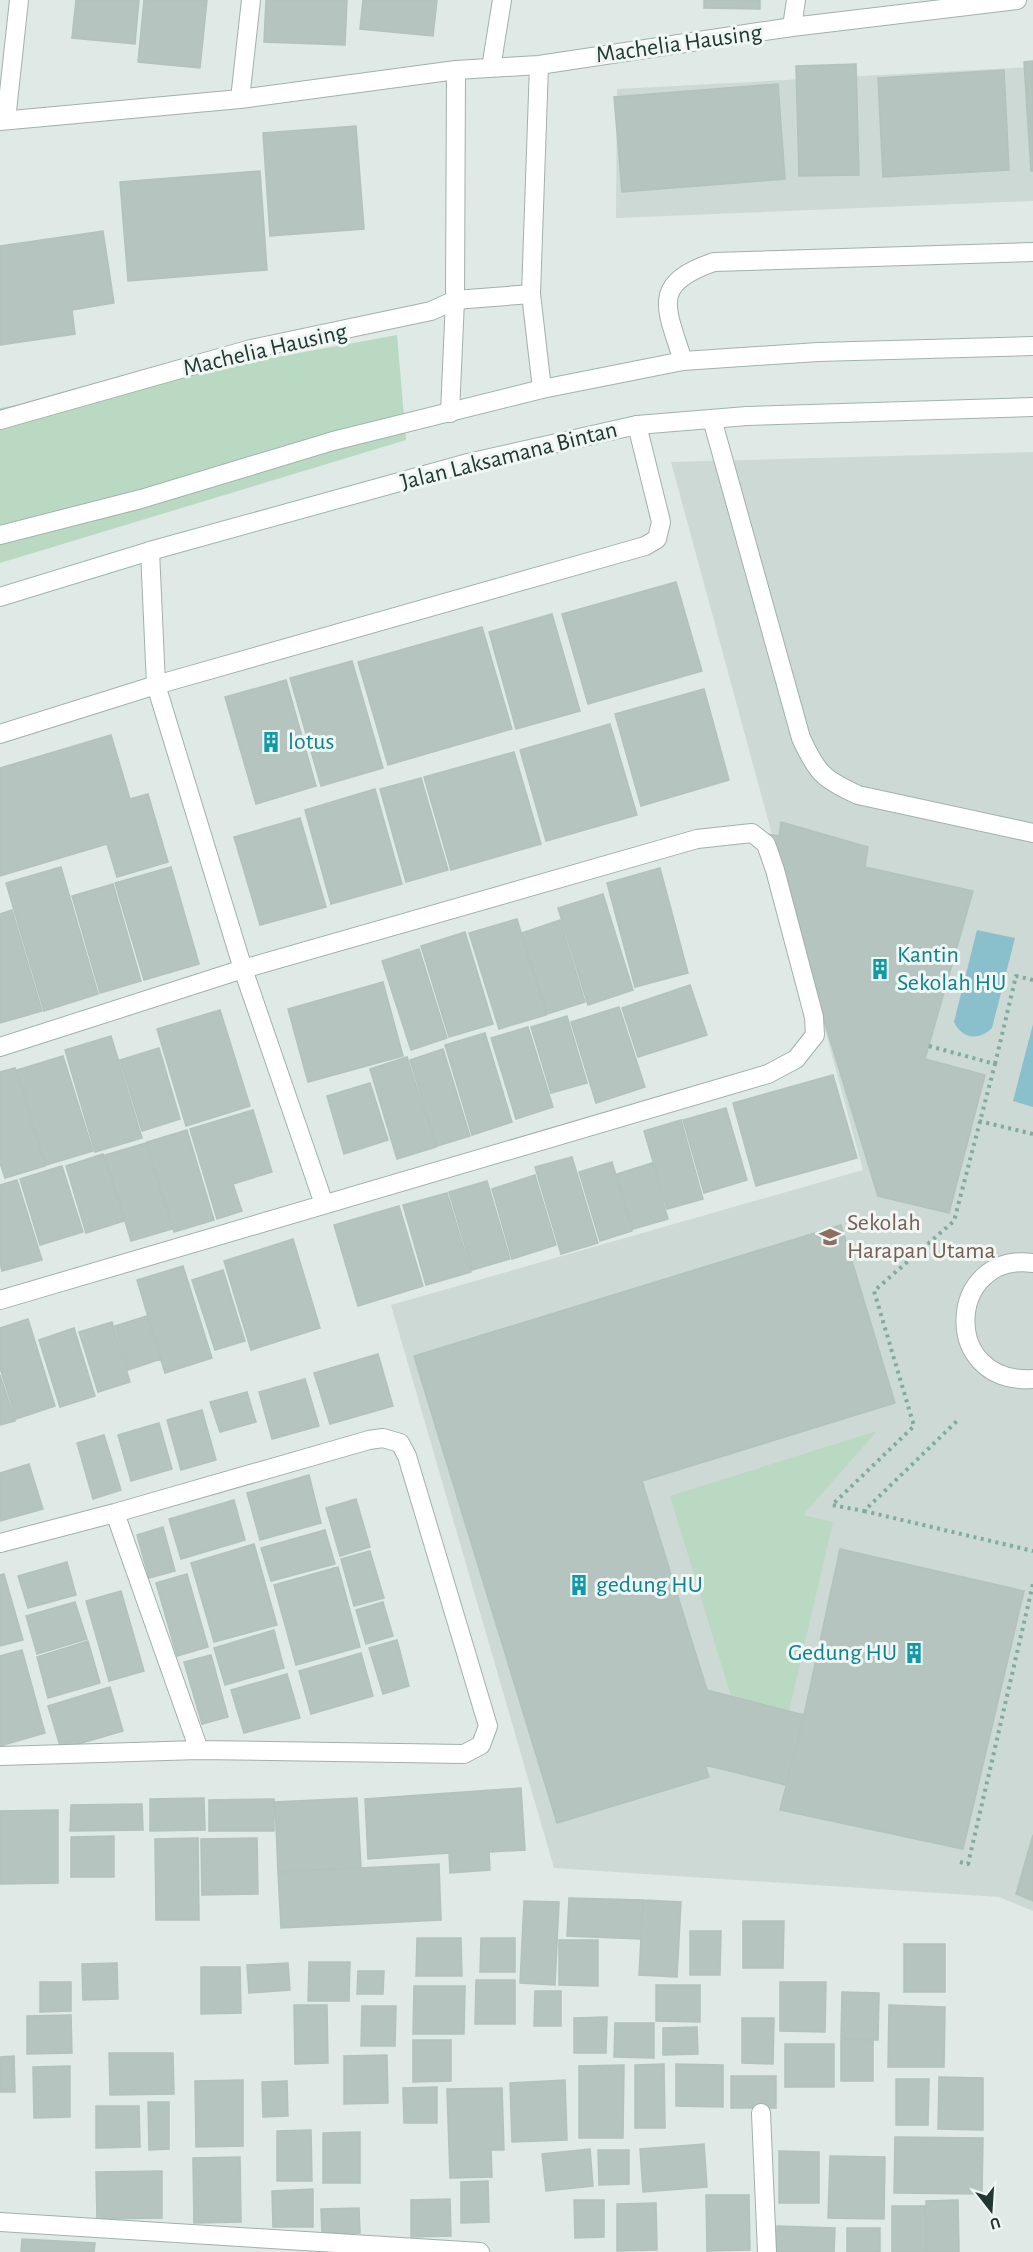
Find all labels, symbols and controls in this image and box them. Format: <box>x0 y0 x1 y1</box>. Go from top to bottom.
street label: Machelia Hausing <box>594 20 764 68</box>
street label: Machelia Hausing <box>181 319 350 381</box>
street label: Jalan Laksamana Bintan <box>398 417 620 495</box>
building icon: lotus <box>259 730 283 754</box>
place label: lotus <box>288 730 335 754</box>
place label: Kantin Sekolah HU <box>897 943 1006 995</box>
building icon: Kantin Sekolah HU <box>868 957 892 981</box>
place label: Sekolah Harapan Utama <box>847 1211 996 1263</box>
school or university icon: Sekolah Harapan Utama <box>818 1225 842 1249</box>
building icon: gedung HU <box>567 1573 591 1597</box>
place label: gedung HU <box>596 1573 703 1597</box>
place label: Gedung HU <box>788 1641 897 1665</box>
building icon: Gedung HU <box>902 1641 926 1665</box>
north arrow <box>961 2180 1021 2240</box>
text: U <box>988 2214 1002 2233</box>

